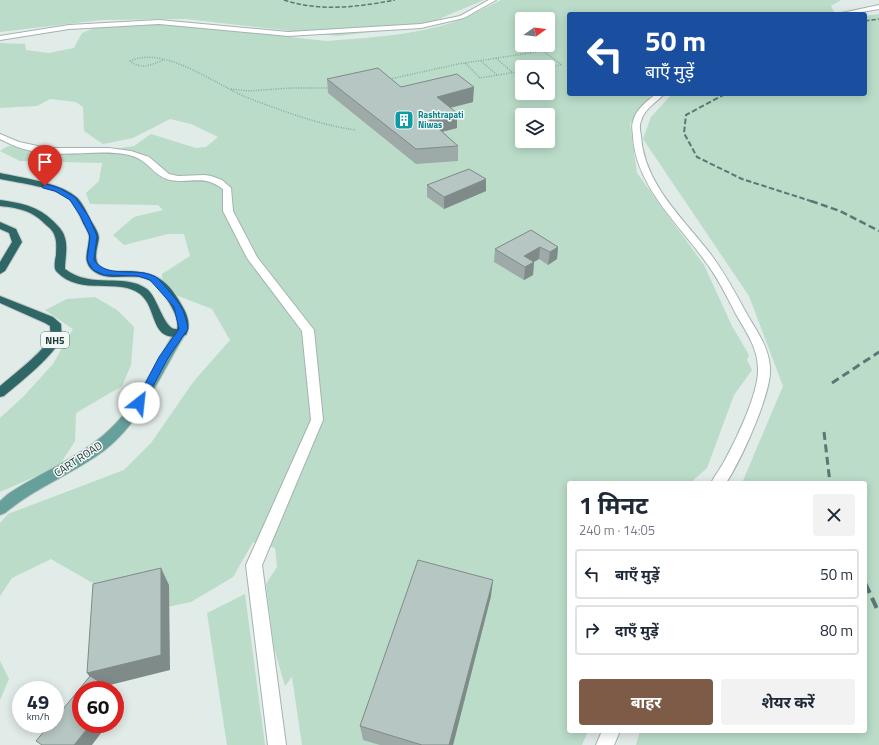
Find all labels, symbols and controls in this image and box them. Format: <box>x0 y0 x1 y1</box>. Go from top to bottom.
north arrow <box>515 12 555 52</box>
map controls <box>515 12 555 148</box>
text: 50 m <box>645 19 706 62</box>
icon: left <box>579 28 631 80</box>
text: बाएँ मुड़ें <box>645 58 694 85</box>
button: search <box>515 60 555 100</box>
place label: Rashtrapati Niwas <box>418 108 464 131</box>
button: layers <box>515 108 555 148</box>
building icon: Rashtrapati Niwas <box>393 109 415 131</box>
pin <box>28 145 62 186</box>
icon: arrive <box>34 151 56 173</box>
road number: NH5 <box>41 332 69 348</box>
position arrow <box>118 382 160 424</box>
street label: CART ROAD <box>51 437 105 481</box>
text: 1 मिनट <box>579 487 648 523</box>
button: close <box>813 494 855 536</box>
text: 240 m · 14:05 <box>579 520 655 540</box>
icon: left <box>581 563 603 585</box>
text: बाएँ मुड़ें <box>615 563 659 586</box>
text: 50 m <box>820 563 853 586</box>
icon: right <box>581 619 603 641</box>
text: दाएँ मुड़ें <box>615 619 659 642</box>
text: 80 m <box>820 619 853 642</box>
button: बाहर <box>579 679 713 725</box>
button: शेयर करें <box>721 679 855 725</box>
speed limit sign: 60 <box>72 681 124 733</box>
text: 49 <box>27 686 49 717</box>
text: km/h <box>27 709 49 724</box>

